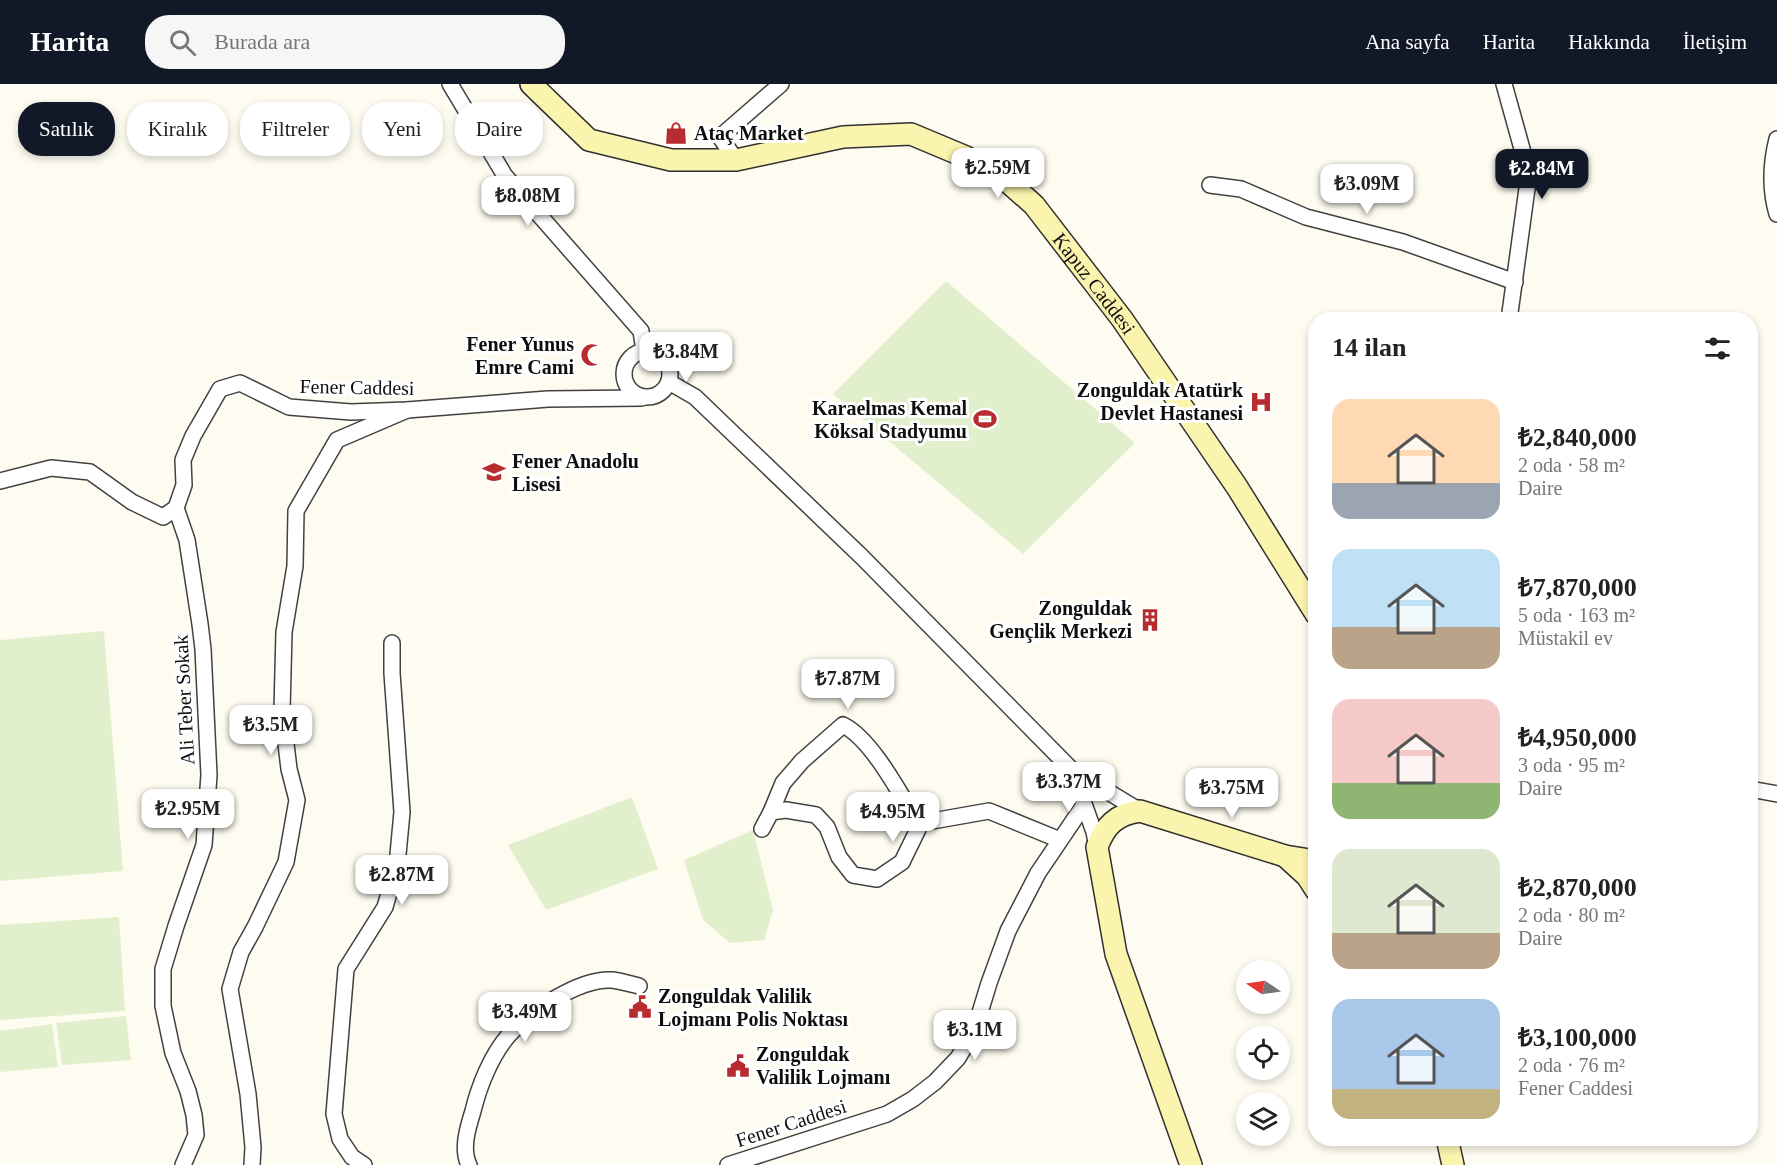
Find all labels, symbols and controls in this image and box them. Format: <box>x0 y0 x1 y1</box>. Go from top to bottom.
search box <box>145 15 565 69</box>
text: Harita <box>30 26 109 57</box>
icon: search <box>166 26 199 59</box>
text: Burada ara <box>214 29 310 54</box>
text: Ana sayfa <box>1365 30 1450 54</box>
text: Harita <box>1483 30 1535 54</box>
text: Hakkında <box>1568 30 1650 54</box>
text: İletişim <box>1683 30 1747 54</box>
chip: Satılık <box>18 102 115 156</box>
chip: Kiralık <box>127 102 228 156</box>
chip: Filtreler <box>240 102 350 156</box>
chip: Yeni <box>362 102 443 156</box>
chip: Daire <box>455 102 543 156</box>
shop icon: Ataç Market <box>663 120 689 146</box>
place label: Ataç Market <box>694 122 804 145</box>
pin: ₺2.59M <box>949 148 1047 199</box>
pin: ₺2.84M <box>1493 149 1591 200</box>
text: ₺2.59M <box>965 156 1031 178</box>
text: ₺2.84M <box>1509 157 1575 179</box>
pin: ₺3.09M <box>1318 164 1416 215</box>
text: ₺3.09M <box>1334 172 1400 194</box>
pin: ₺8.08M <box>479 176 577 227</box>
text: ₺8.08M <box>495 184 561 206</box>
street label: Kapuz Caddesi <box>1049 228 1140 339</box>
pin: ₺3.84M <box>637 332 735 383</box>
icon: filters <box>1701 332 1734 365</box>
place label: Fener Yunus Emre Cami <box>466 333 574 378</box>
text: 14 ilan <box>1332 333 1406 362</box>
text: ₺3.84M <box>653 340 719 362</box>
mosque icon: Fener Yunus Emre Cami <box>579 342 605 368</box>
street label: Fener Caddesi <box>299 375 415 399</box>
place label: Zonguldak Atatürk Devlet Hastanesi <box>1077 379 1244 424</box>
hospital icon: Zonguldak Atatürk Devlet Hastanesi <box>1248 389 1274 415</box>
place label: Karaelmas Kemal Köksal Stadyumu <box>812 397 967 443</box>
sports icon: Karaelmas Kemal Köksal Stadyumu <box>972 406 998 432</box>
icon: home <box>1380 423 1452 495</box>
text: ₺2,840,000 <box>1518 423 1637 452</box>
place label: Fener Anadolu Lisesi <box>512 450 639 495</box>
text: 2 oda · 58 m² <box>1518 454 1625 476</box>
school or university icon: Fener Anadolu Lisesi <box>481 459 507 485</box>
text: Daire <box>1518 477 1562 499</box>
icon: home <box>1380 573 1452 645</box>
text: ₺7,870,000 <box>1518 573 1637 602</box>
place label: Zonguldak Gençlik Merkezi <box>989 597 1133 643</box>
text: 5 oda · 163 m² <box>1518 604 1635 626</box>
building icon: Zonguldak Gençlik Merkezi <box>1137 607 1163 633</box>
text: Müstakil ev <box>1518 627 1613 649</box>
street label: Ali Teber Sokak <box>170 634 198 766</box>
pin: ₺7.87M <box>799 659 897 710</box>
text: ₺7.87M <box>815 667 881 689</box>
pin: ₺3.5M <box>229 705 313 756</box>
text: ₺3.5M <box>243 713 299 735</box>
icon: home <box>1380 723 1452 795</box>
text: ₺4,950,000 <box>1518 723 1637 752</box>
text: 3 oda · 95 m² <box>1518 754 1625 776</box>
pin: ₺3.37M <box>1020 762 1118 813</box>
pin: ₺3.75M <box>1183 768 1281 819</box>
text: ₺3.37M <box>1036 770 1102 792</box>
text: ₺3.75M <box>1199 776 1265 798</box>
text: Daire <box>1518 777 1562 799</box>
pin: ₺2.95M <box>139 789 237 840</box>
pin: ₺4.95M <box>844 792 942 843</box>
text: ₺2.95M <box>155 797 221 819</box>
text: ₺4.95M <box>860 800 926 822</box>
pin: ₺2.87M <box>353 855 451 906</box>
text: ₺2.87M <box>369 863 435 885</box>
icon: home <box>1380 873 1452 945</box>
text: ₺2,870,000 <box>1518 873 1637 902</box>
text: 2 oda · 80 m² <box>1518 904 1625 926</box>
text: Daire <box>1518 927 1562 949</box>
north arrow <box>1236 960 1290 1014</box>
map controls <box>1236 960 1290 1146</box>
place label: Zonguldak Valilik Lojmanı Polis Noktası <box>658 985 848 1031</box>
pin: ₺3.49M <box>476 992 574 1043</box>
public building icon: Zonguldak Valilik Lojmanı Polis Noktası <box>627 994 653 1020</box>
text: ₺3.49M <box>492 1000 558 1022</box>
pin: ₺3.1M <box>933 1010 1017 1061</box>
text: ₺3.1M <box>947 1018 1003 1040</box>
icon: home <box>1380 1023 1452 1095</box>
text: ₺3,100,000 <box>1518 1023 1637 1052</box>
button: locate <box>1236 1026 1290 1080</box>
place label: Zonguldak Valilik Lojmanı <box>756 1043 891 1089</box>
public building icon: Zonguldak Valilik Lojmanı <box>725 1053 751 1079</box>
text: 2 oda · 76 m² <box>1518 1054 1625 1076</box>
text: Fener Caddesi <box>1518 1077 1633 1099</box>
button: layers <box>1236 1092 1290 1146</box>
street label: Fener Caddesi <box>733 1095 849 1151</box>

